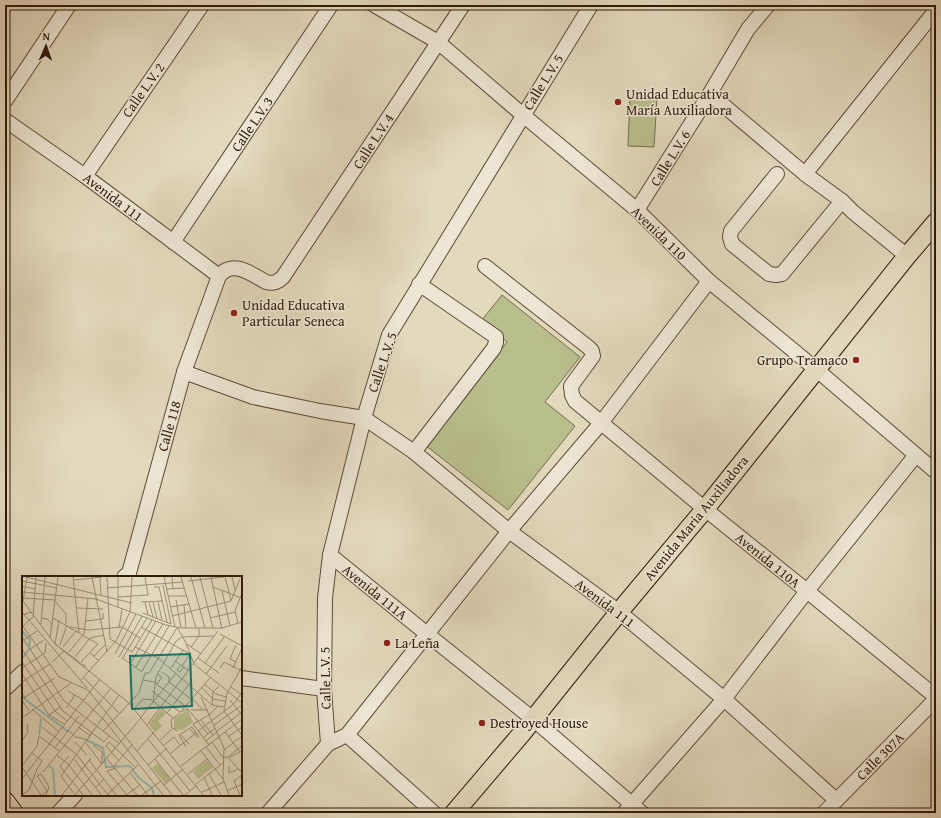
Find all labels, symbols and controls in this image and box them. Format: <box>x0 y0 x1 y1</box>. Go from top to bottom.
north arrow <box>26 26 66 66</box>
text: N <box>42 28 51 44</box>
street label: Calle L.V. 5 <box>518 50 568 114</box>
street label: Calle L.V. 2 <box>117 59 169 121</box>
place label: Unidad Educativa María Auxiliadora <box>626 84 732 120</box>
street label: Calle L.V. 3 <box>226 92 278 156</box>
marker: Unidad Educativa María Auxiliadora <box>613 97 623 107</box>
street label: Calle L.V. 4 <box>348 109 399 173</box>
street label: Calle L.V. 6 <box>645 126 695 190</box>
street label: Avenida 111 <box>79 168 147 226</box>
street label: Avenida 110 <box>627 201 691 265</box>
place label: Unidad Educativa Particular Seneca <box>242 295 345 331</box>
marker: Unidad Educativa Particular Seneca <box>229 308 239 318</box>
street label: Calle L.V. 5 <box>362 329 402 395</box>
place label: Grupo Tramaco <box>757 350 848 370</box>
marker: Grupo Tramaco <box>851 355 861 365</box>
street label: Calle 118 <box>152 398 186 454</box>
street label: Avenida Maria Auxiliadora <box>639 451 753 585</box>
street label: Avenida 110A <box>731 527 805 593</box>
street label: Avenida 111A <box>338 559 412 625</box>
street label: Avenida 111 <box>571 574 639 632</box>
inset map <box>22 576 242 796</box>
place label: La Leña <box>395 633 440 653</box>
marker: La Leña <box>382 638 392 648</box>
street label: Calle L.V. 5 <box>314 647 336 709</box>
place label: Destroyed House <box>490 713 589 733</box>
marker: Destroyed House <box>477 718 487 728</box>
street label: Calle 307A <box>852 727 909 784</box>

